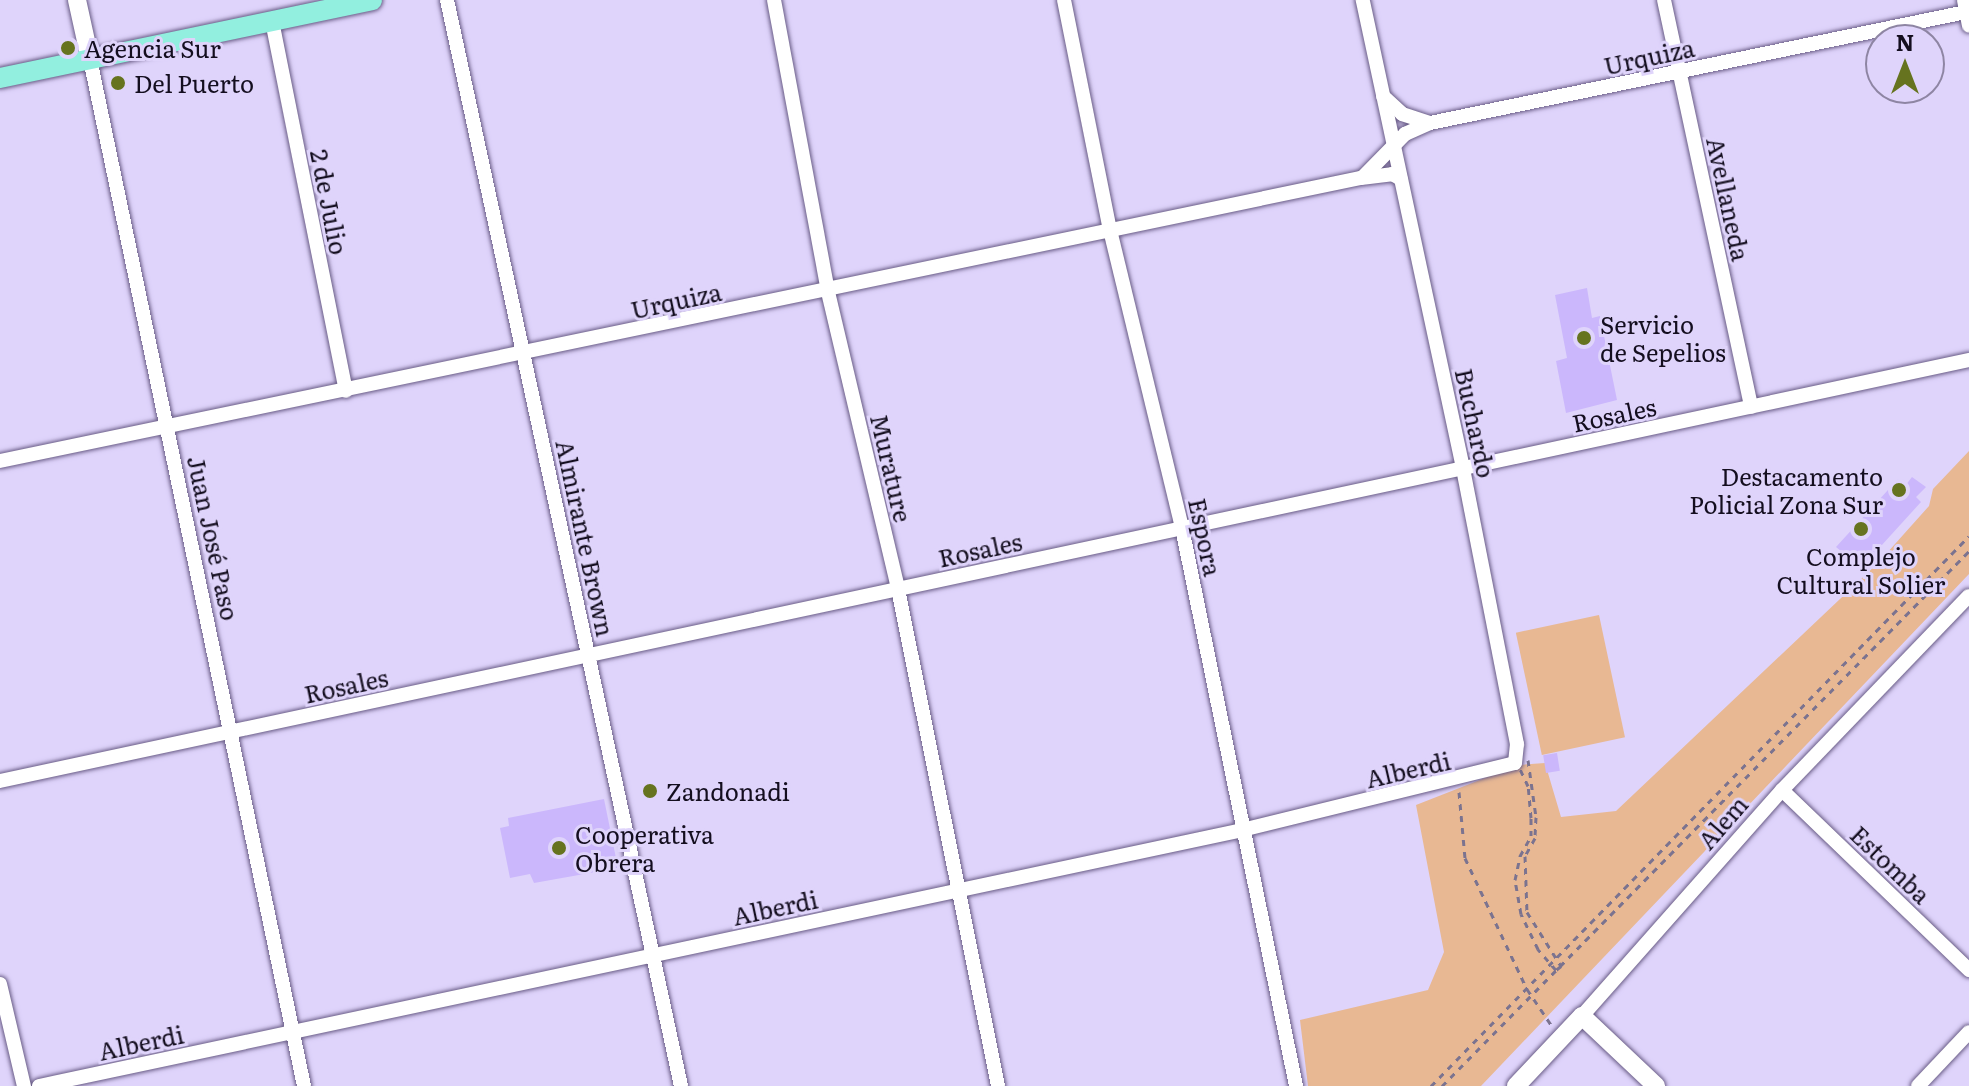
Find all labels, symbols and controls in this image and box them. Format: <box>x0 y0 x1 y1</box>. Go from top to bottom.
north arrow <box>1865 24 1945 104</box>
text: N <box>1896 25 1914 58</box>
street label: Urquiza <box>1601 32 1697 80</box>
place label: Agencia Sur <box>84 34 221 62</box>
marker: Agencia Sur <box>59 39 77 57</box>
place label: Del Puerto <box>134 69 254 97</box>
marker: Del Puerto <box>109 74 127 92</box>
street label: Avellaneda <box>1702 134 1756 264</box>
street label: 2 de Julio <box>306 147 354 257</box>
street label: Urquiza <box>628 276 724 324</box>
place label: Servicio de Sepelios <box>1600 310 1726 366</box>
marker: Servicio de Sepelios <box>1575 329 1593 347</box>
street label: Buchardo <box>1450 366 1502 480</box>
street label: Rosales <box>1569 391 1659 437</box>
street label: Murature <box>866 411 918 525</box>
street label: Almirante Brown <box>551 437 621 639</box>
street label: Juan José Paso <box>183 453 245 623</box>
place label: Destacamento Policial Zona Sur <box>1689 462 1883 518</box>
marker: Destacamento Policial Zona Sur <box>1890 481 1908 499</box>
street label: Espora <box>1184 495 1228 579</box>
marker: Complejo Cultural Solier <box>1852 520 1870 538</box>
street label: Rosales <box>935 526 1025 572</box>
place label: Complejo Cultural Solier <box>1777 542 1945 598</box>
street label: Rosales <box>301 662 391 708</box>
street label: Alberdi <box>1363 745 1453 793</box>
place label: Zandonadi <box>666 777 790 805</box>
marker: Zandonadi <box>641 782 659 800</box>
street label: Alem <box>1691 790 1753 854</box>
street label: Estomba <box>1845 819 1937 909</box>
place label: Cooperativa Obrera <box>575 820 714 876</box>
marker: Cooperativa Obrera <box>550 839 568 857</box>
street label: Alberdi <box>730 884 820 930</box>
street label: Alberdi <box>96 1019 186 1065</box>

